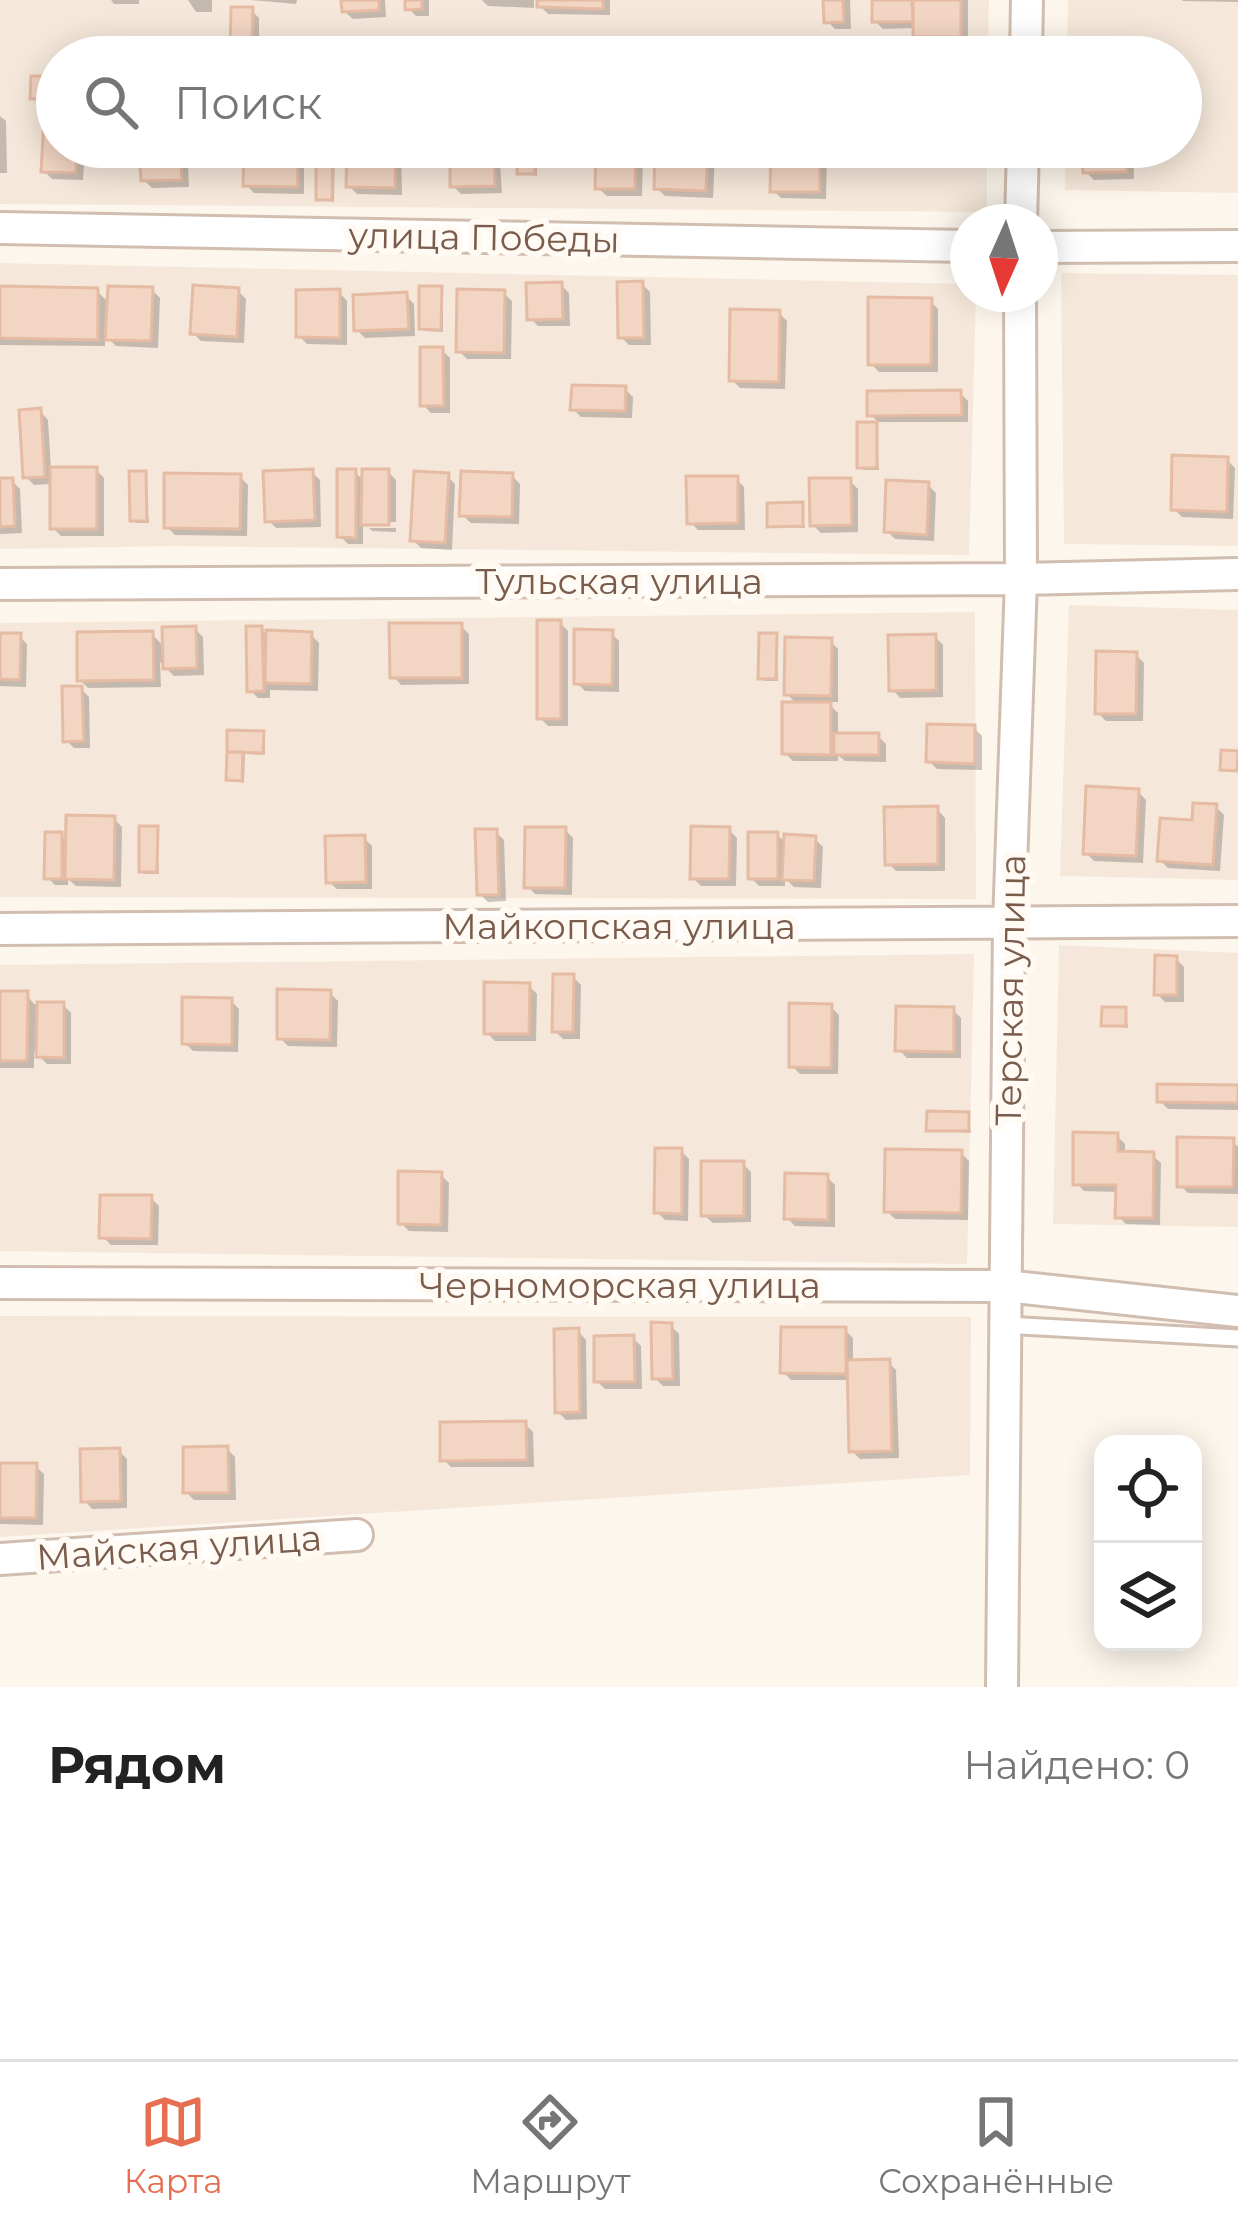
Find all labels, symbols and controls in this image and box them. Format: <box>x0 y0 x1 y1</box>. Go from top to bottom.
search box <box>36 36 1202 168</box>
icon: search <box>78 69 144 135</box>
text: Поиск <box>174 75 322 130</box>
north arrow <box>950 204 1058 312</box>
street label: улица Победы <box>347 213 620 261</box>
street label: Тульская улица <box>475 559 763 603</box>
street label: Терская улица <box>986 854 1034 1126</box>
street label: Майкопская улица <box>442 904 796 948</box>
street label: Черноморская улица <box>419 1263 821 1307</box>
map controls <box>1094 1435 1202 1651</box>
button: locate <box>1094 1435 1202 1543</box>
street label: Майская улица <box>35 1515 323 1579</box>
button: layers <box>1094 1543 1202 1651</box>
text: Рядом <box>48 1734 226 1796</box>
text: Найдено: 0 <box>963 1741 1190 1789</box>
tab: Карта <box>124 2089 223 2201</box>
tab: Маршрут <box>470 2089 631 2201</box>
tab: Сохранённые <box>878 2089 1114 2201</box>

